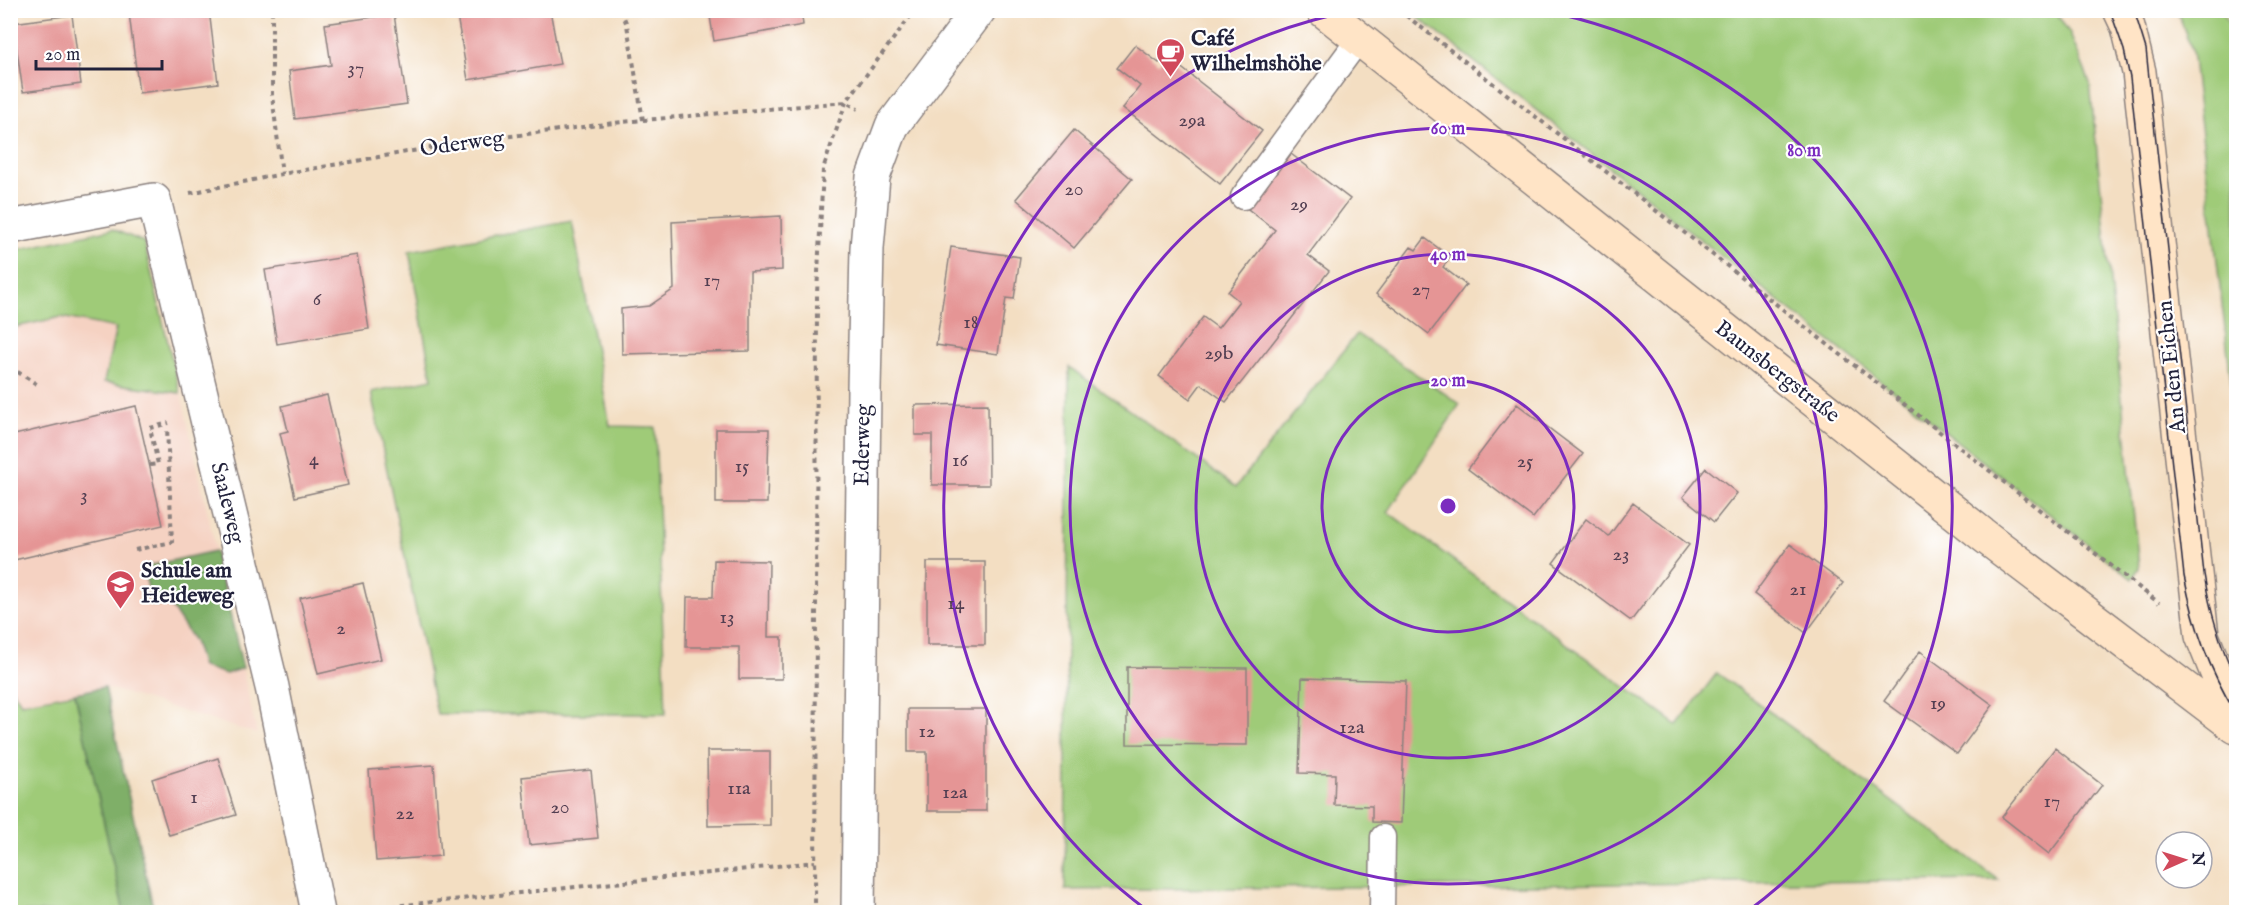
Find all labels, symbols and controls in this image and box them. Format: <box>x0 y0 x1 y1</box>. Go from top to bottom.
place label: Café Wilhelmshöhe <box>1190 25 1322 78</box>
scale bar <box>36 33 162 71</box>
cafe icon: Café Wilhelmshöhe <box>1154 36 1186 78</box>
text: 20 m <box>45 44 80 67</box>
house number: 37 <box>348 56 364 81</box>
house number: 29a <box>1179 108 1206 133</box>
text: 60 m <box>1431 118 1465 141</box>
street label: Oderweg <box>418 124 507 164</box>
text: 80 m <box>1787 140 1821 163</box>
house number: 20 <box>1064 177 1084 202</box>
house number: 29 <box>1290 192 1308 217</box>
text: 40 m <box>1430 244 1466 267</box>
house number: 17 <box>704 268 720 293</box>
house number: 27 <box>1412 277 1430 302</box>
house number: 6 <box>313 287 322 312</box>
street label: An den Eichen <box>2151 299 2193 436</box>
house number: 18 <box>963 310 979 335</box>
street label: Baunsbergstraße <box>1709 314 1845 430</box>
house number: 29b <box>1205 341 1234 366</box>
text: 20 m <box>1430 370 1466 393</box>
street label: Ederweg <box>848 403 878 486</box>
house number: 4 <box>309 447 319 472</box>
house number: 16 <box>952 448 969 473</box>
house number: 25 <box>1517 449 1533 474</box>
house number: 15 <box>735 454 749 479</box>
street label: Saaleweg <box>203 459 251 548</box>
house number: 3 <box>80 483 88 508</box>
centre of rings <box>1438 496 1458 516</box>
house number: 23 <box>1613 542 1629 567</box>
place label: Schule am Heideweg <box>141 557 235 610</box>
school or university icon: Schule am Heideweg <box>104 568 136 610</box>
house number: 21 <box>1790 577 1806 602</box>
house number: 14 <box>947 591 965 616</box>
house number: 13 <box>720 605 734 630</box>
house number: 2 <box>336 616 346 641</box>
house number: 19 <box>1930 691 1946 716</box>
house number: 12a <box>1339 715 1365 740</box>
house number: 12 <box>919 719 935 744</box>
house number: 11a <box>727 776 751 801</box>
house number: 12a <box>942 780 968 805</box>
house number: 1 <box>190 785 198 810</box>
house number: 17 <box>2044 789 2060 814</box>
house number: 20 <box>550 795 570 820</box>
house number: 22 <box>396 801 414 826</box>
north arrow <box>2154 830 2214 890</box>
text: N <box>2187 851 2207 867</box>

